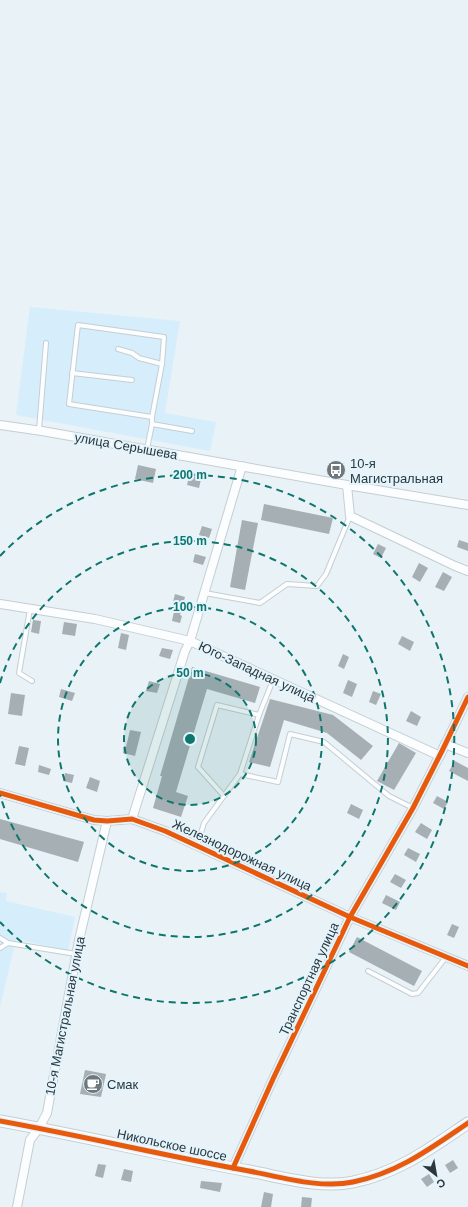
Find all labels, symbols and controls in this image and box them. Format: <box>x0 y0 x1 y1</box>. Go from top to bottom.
street label: улица Серышева <box>73 430 179 463</box>
place label: 10-я Магистральная <box>350 456 443 486</box>
bus stop icon: 10-я Магистральная <box>325 459 347 481</box>
text: 200 m <box>173 468 207 482</box>
text: 150 m <box>173 534 207 548</box>
text: 100 m <box>173 600 207 614</box>
street label: Юго-Западная улица <box>196 638 318 706</box>
text: 50 m <box>176 666 204 680</box>
centre of rings <box>183 732 197 746</box>
street label: Железнодорожная улица <box>170 816 315 894</box>
street label: Транспортная улица <box>276 919 342 1038</box>
street label: 10-я Магистральная улица <box>42 934 88 1097</box>
cafe icon: Смак <box>82 1073 104 1095</box>
place label: Смак <box>107 1077 139 1092</box>
street label: Никольское шоссе <box>116 1126 228 1164</box>
north arrow <box>416 1155 456 1195</box>
text: С <box>435 1176 448 1191</box>

